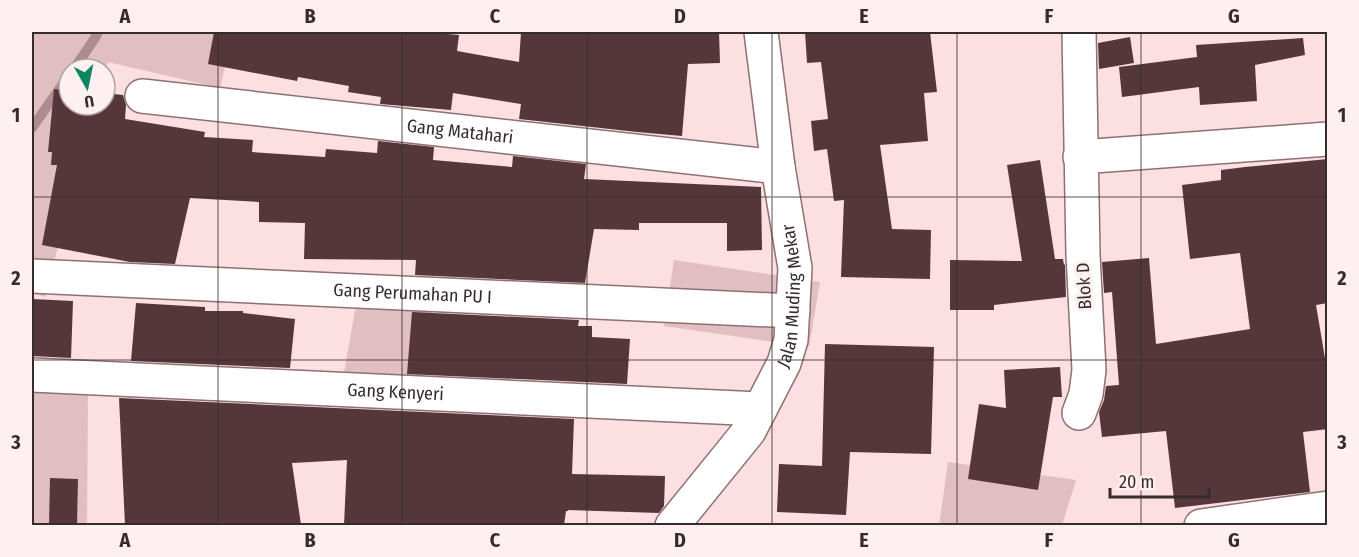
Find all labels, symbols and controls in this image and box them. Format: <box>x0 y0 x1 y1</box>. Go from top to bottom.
text: A <box>119 4 132 28</box>
text: B <box>304 4 316 28</box>
text: C <box>490 4 501 28</box>
text: D <box>674 4 686 28</box>
text: E <box>859 4 869 28</box>
text: F <box>1045 4 1054 28</box>
text: G <box>1228 4 1240 28</box>
north arrow <box>57 57 117 117</box>
text: U <box>83 91 95 111</box>
text: 1 <box>12 103 20 127</box>
text: 1 <box>1338 103 1346 127</box>
street label: Gang Matahari <box>406 115 514 148</box>
street label: Jalan Muding Mekar <box>772 222 806 372</box>
street label: Blok D <box>1072 262 1096 310</box>
text: 2 <box>10 266 21 290</box>
text: 2 <box>1336 266 1347 290</box>
street label: Gang Perumahan PU I <box>333 279 492 308</box>
street label: Gang Kenyeri <box>347 379 444 405</box>
text: 3 <box>10 430 21 454</box>
text: 3 <box>1336 430 1347 454</box>
scale bar <box>1110 461 1209 499</box>
text: 20 m <box>1119 471 1154 493</box>
text: A <box>119 528 132 552</box>
text: B <box>304 528 316 552</box>
text: C <box>490 528 501 552</box>
text: D <box>674 528 686 552</box>
text: E <box>859 528 869 552</box>
text: F <box>1045 528 1054 552</box>
text: G <box>1228 528 1240 552</box>

